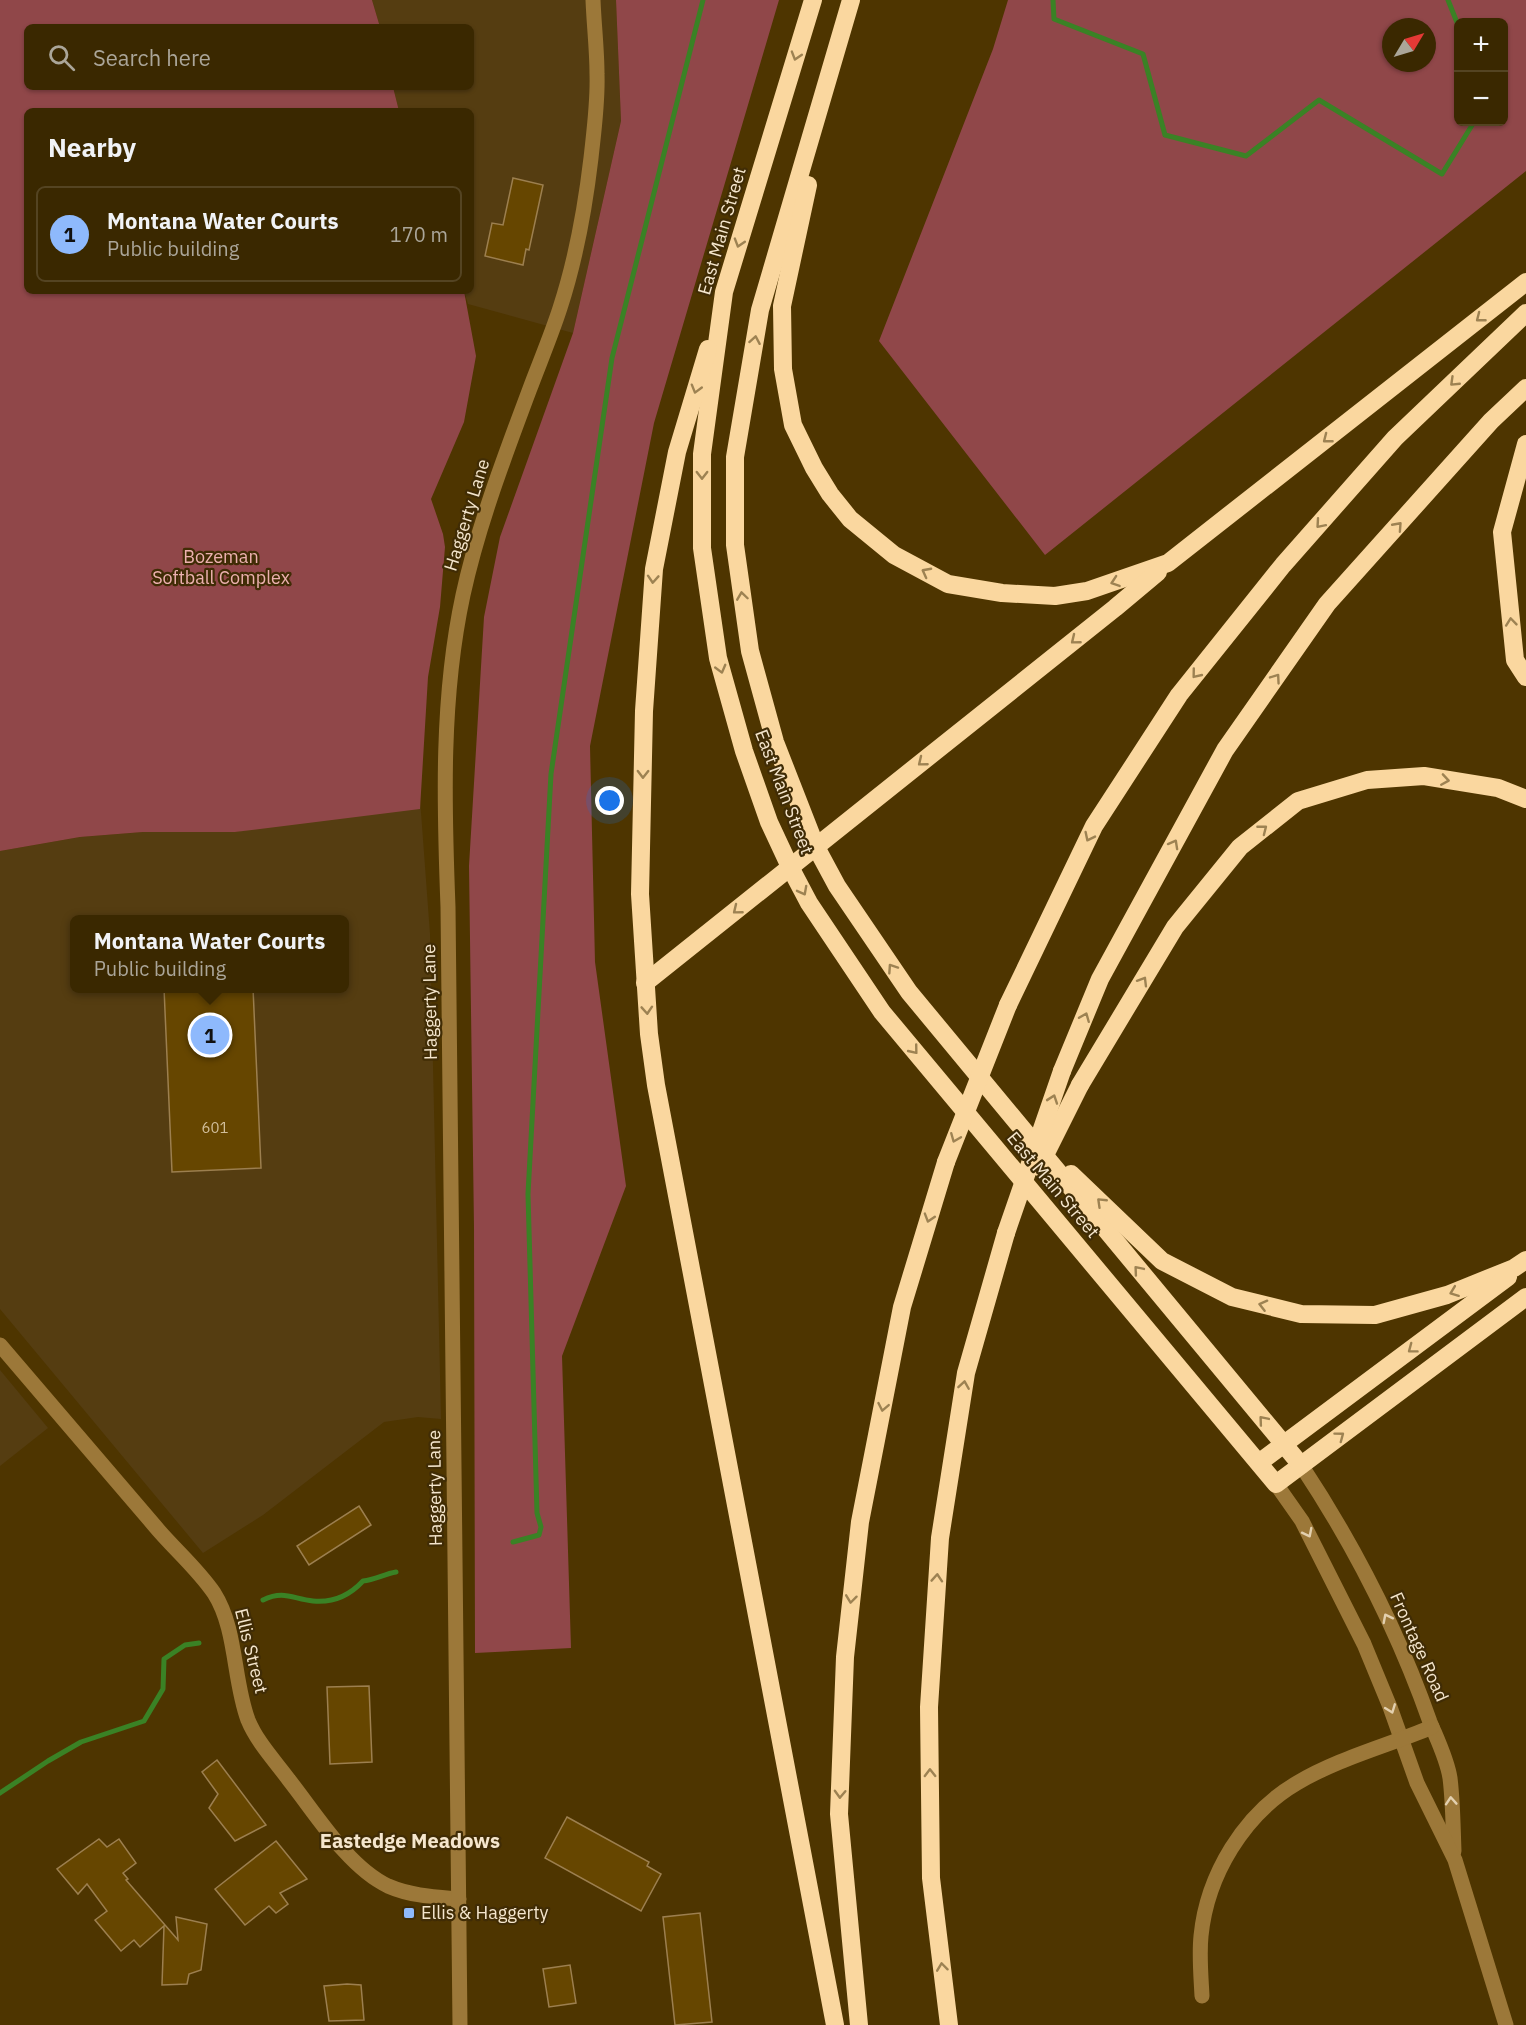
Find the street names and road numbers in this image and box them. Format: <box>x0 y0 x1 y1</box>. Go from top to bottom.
street label: East Main Street <box>692 164 751 297</box>
street label: Haggerty Lane <box>439 456 495 574</box>
street label: East Main Street <box>750 726 819 858</box>
street label: Haggerty Lane <box>417 944 442 1060</box>
street label: East Main Street <box>1002 1127 1105 1243</box>
street label: Haggerty Lane <box>422 1430 447 1546</box>
street label: Frontage Road <box>1385 1589 1454 1705</box>
street label: Ellis Street <box>230 1606 273 1696</box>

